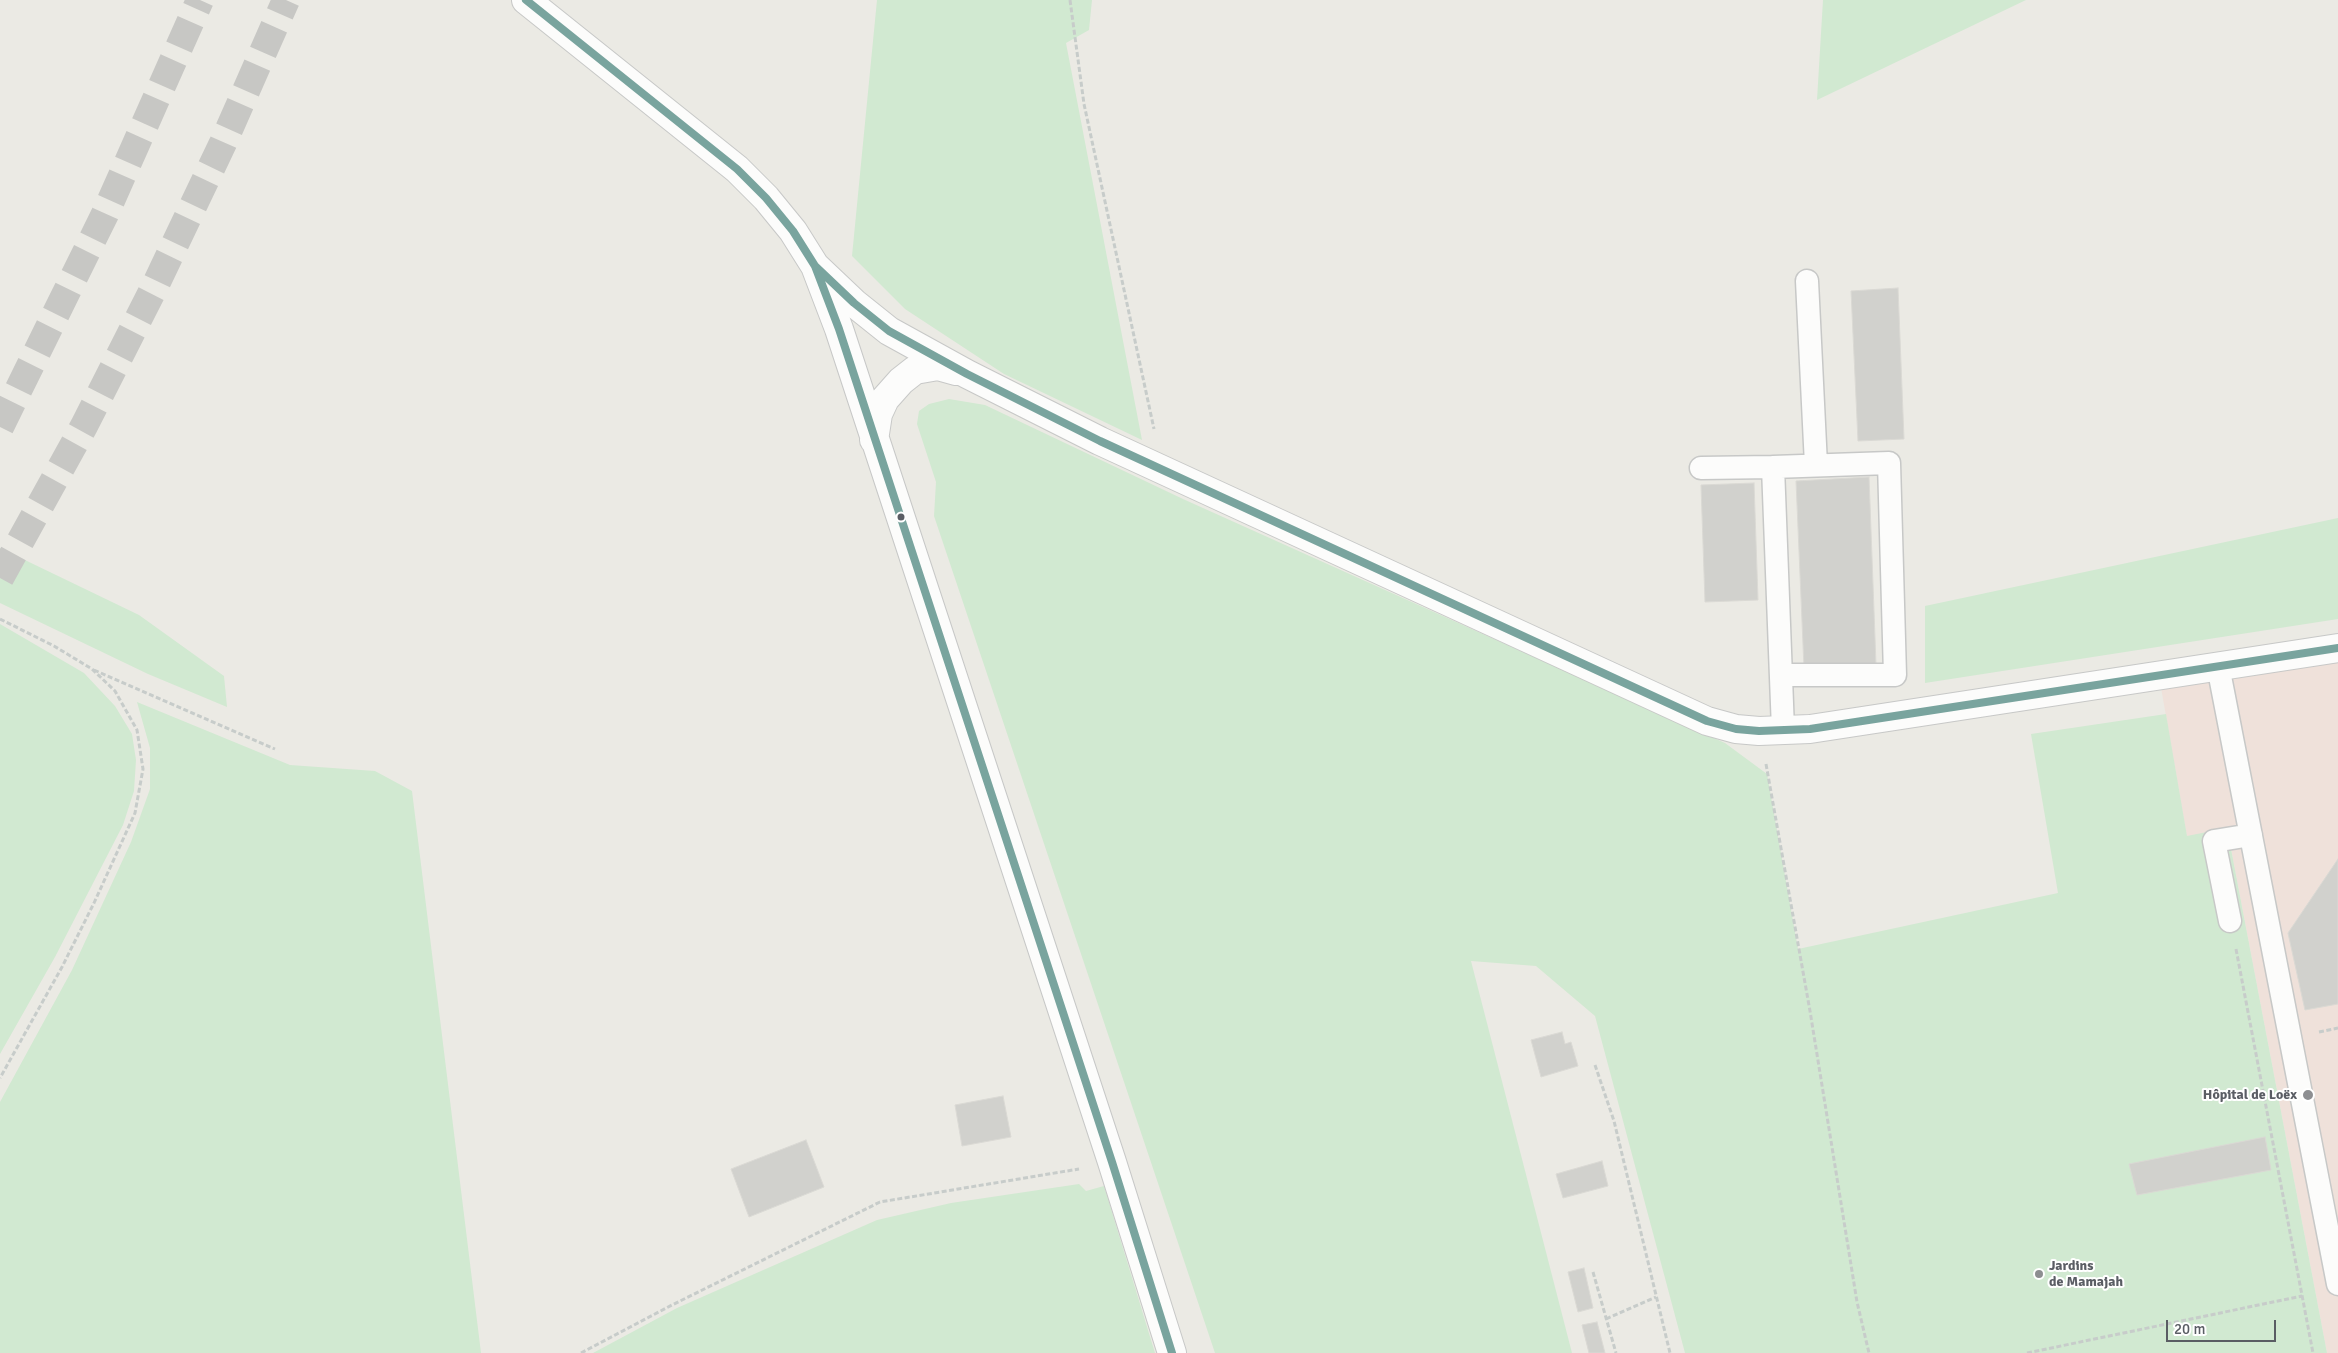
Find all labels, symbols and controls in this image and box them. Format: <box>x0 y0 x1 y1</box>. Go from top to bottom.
unlabelled marker <box>896 512 906 522</box>
place label: Hôpital de Loëx <box>2203 1087 2297 1103</box>
marker: Hôpital de Loëx <box>2301 1088 2315 1102</box>
place label: Jardins de Mamajah <box>2049 1258 2123 1290</box>
marker: Jardins de Mamajah <box>2033 1268 2045 1280</box>
scale bar <box>2168 1310 2278 1342</box>
text: 20 m <box>2174 1320 2205 1338</box>

